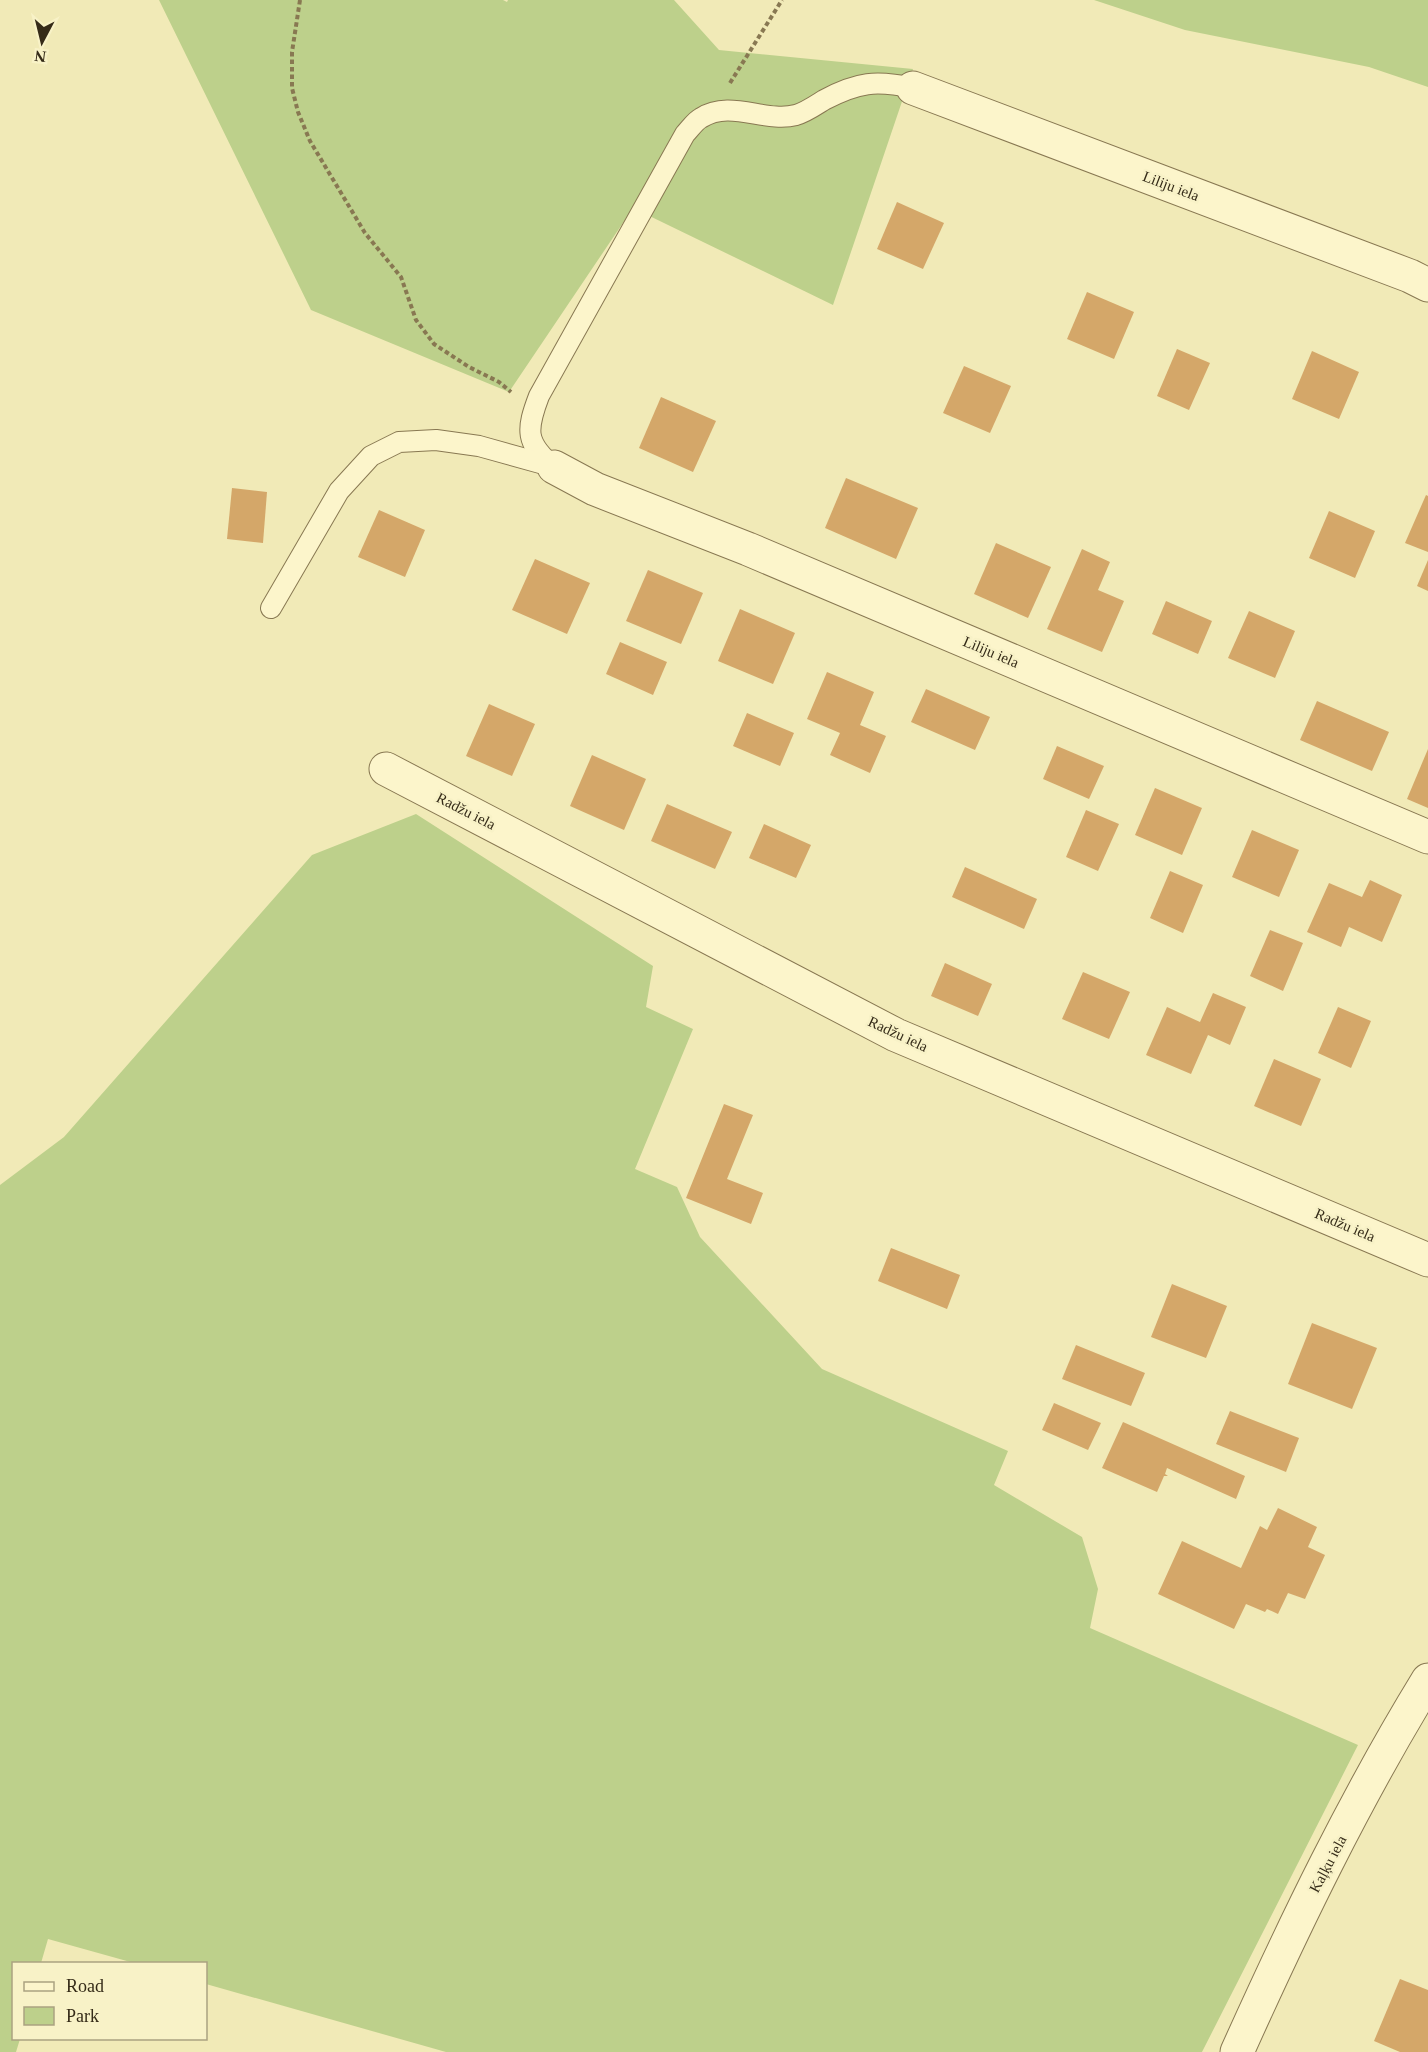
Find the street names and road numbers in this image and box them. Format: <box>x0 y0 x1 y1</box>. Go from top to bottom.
street label: Liliju iela <box>1141 168 1202 204</box>
street label: Liliju iela <box>961 633 1021 671</box>
street label: Radžu iela <box>434 789 498 833</box>
street label: Radžu iela <box>866 1013 931 1055</box>
street label: Radžu iela <box>1313 1205 1378 1245</box>
street label: Kaļķu iela <box>1306 1833 1351 1896</box>

